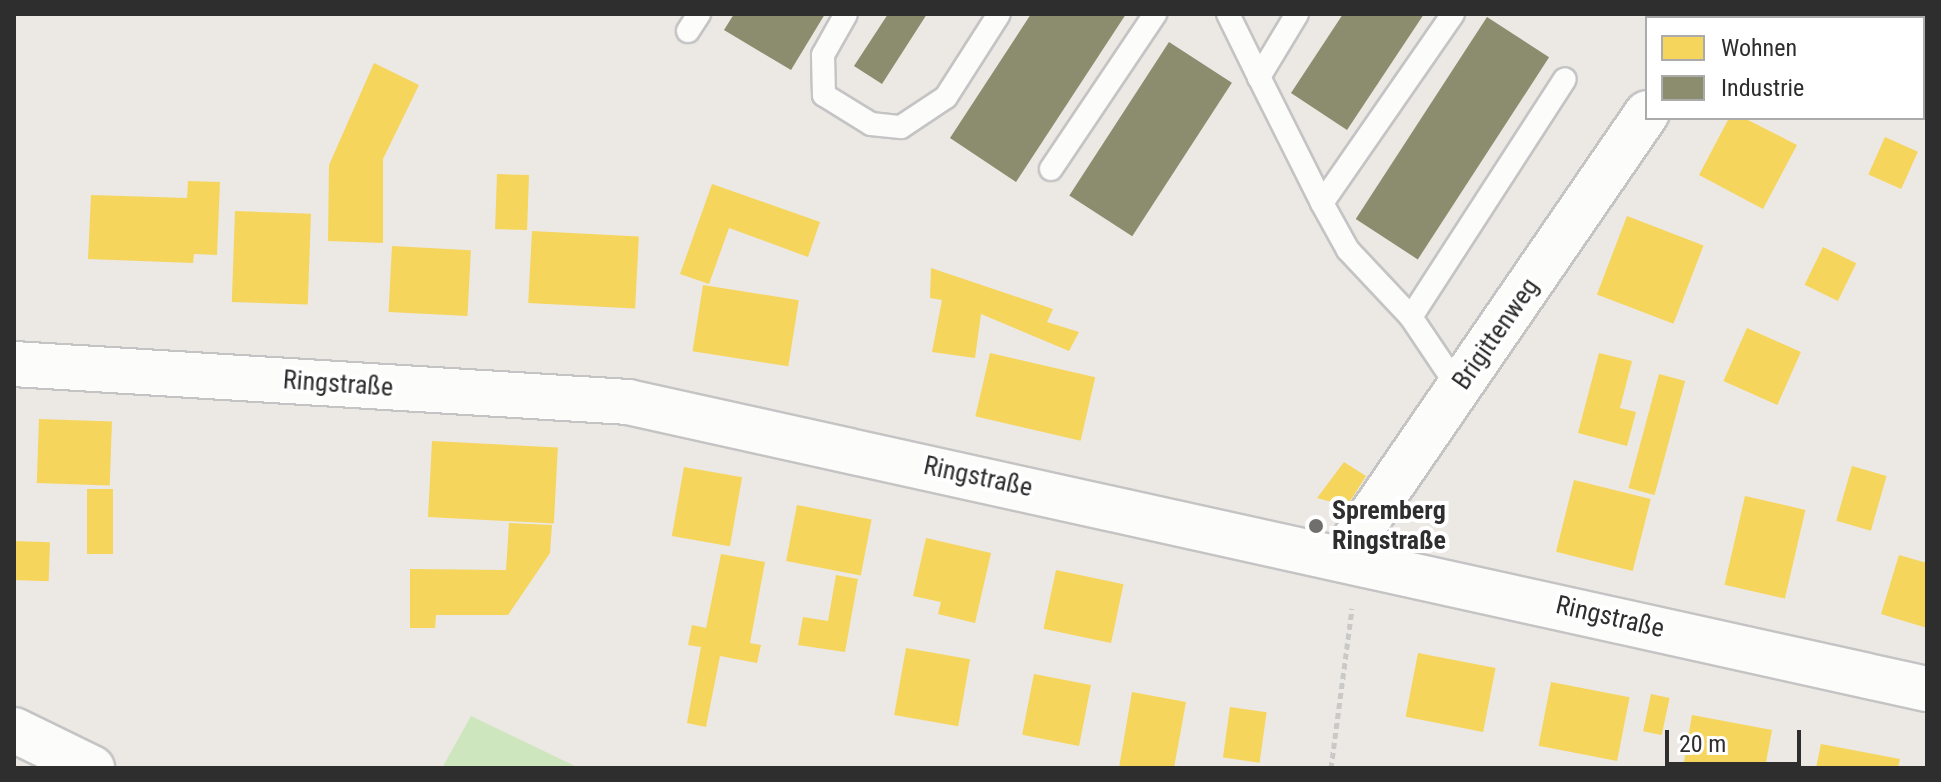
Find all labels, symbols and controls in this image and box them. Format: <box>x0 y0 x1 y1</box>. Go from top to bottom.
legend <box>1645 16 1925 120</box>
text: Wohnen <box>1721 34 1797 62</box>
text: Industrie <box>1721 74 1804 102</box>
street label: Brigittenweg <box>1446 272 1546 396</box>
street label: Ringstraße <box>282 365 394 403</box>
street label: Ringstraße <box>921 450 1035 504</box>
place label: Spremberg Ringstraße <box>1332 495 1446 556</box>
marker: Spremberg Ringstraße <box>1307 517 1325 535</box>
street label: Ringstraße <box>1553 589 1667 645</box>
scale bar <box>1669 714 1805 764</box>
text: 20 m <box>1679 730 1726 758</box>

